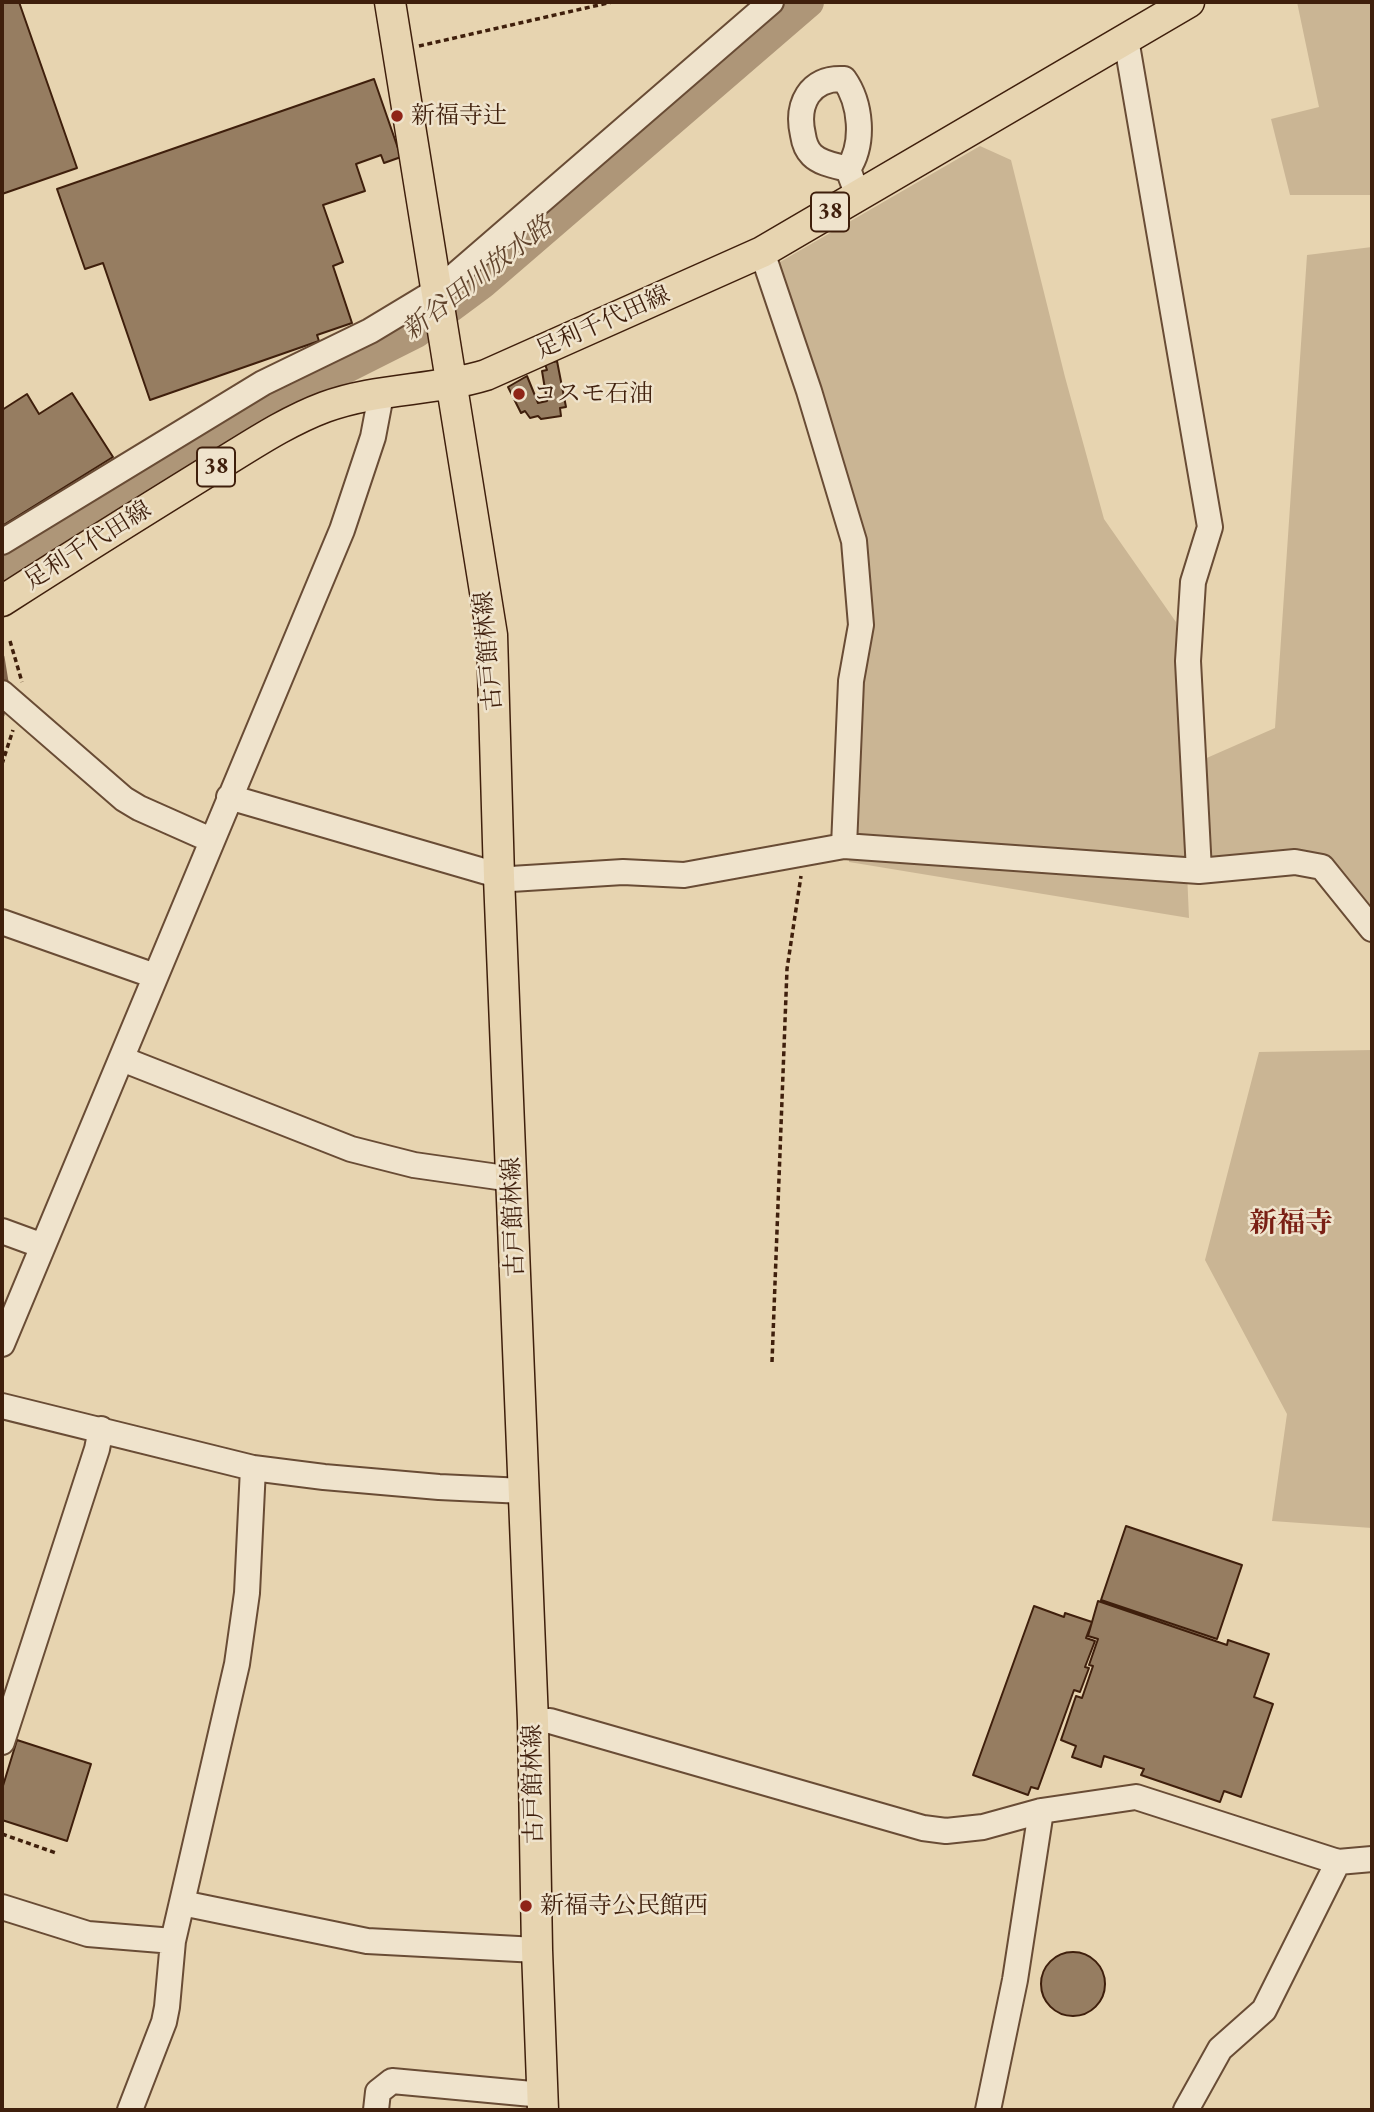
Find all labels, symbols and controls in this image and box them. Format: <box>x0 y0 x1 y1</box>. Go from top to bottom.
place label: 新福寺辻 <box>411 102 507 130</box>
marker: 新福寺辻 <box>389 108 405 124</box>
road number: 38 <box>811 192 849 232</box>
water label: 新谷田川放水路 <box>397 211 559 347</box>
street label: 足利千代田線 <box>531 281 675 365</box>
place label: コスモ石油 <box>533 380 653 408</box>
marker: コスモ石油 <box>511 386 527 402</box>
road number: 38 <box>197 447 235 486</box>
street label: 足利千代田線 <box>19 496 157 596</box>
street label: 古戸館林線 <box>469 590 509 712</box>
street label: 古戸館林線 <box>498 1157 530 1277</box>
district label: 新福寺 <box>1249 1207 1333 1241</box>
street label: 古戸館林線 <box>519 1724 549 1844</box>
place label: 新福寺公民館西 <box>540 1892 708 1920</box>
marker: 新福寺公民館西 <box>518 1898 534 1914</box>

